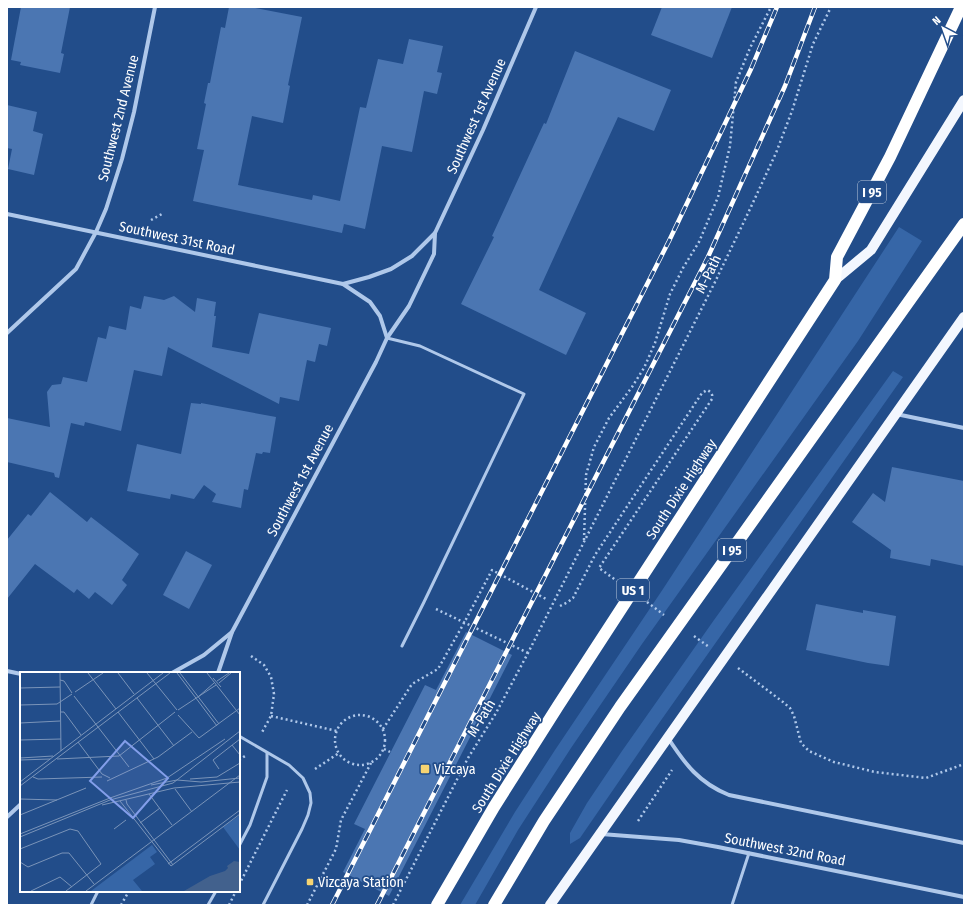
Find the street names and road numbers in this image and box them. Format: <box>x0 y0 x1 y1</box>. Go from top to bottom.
street label: Southwest 2nd Avenue <box>95 53 142 183</box>
street label: Southwest 1st Avenue <box>443 56 510 177</box>
road number: I 95 <box>858 181 886 203</box>
street label: Southwest 31st Road <box>118 218 236 259</box>
street label: M-Path <box>692 252 725 296</box>
street label: Southwest 1st Avenue <box>264 421 337 539</box>
street label: South Dixie Highway <box>643 435 721 543</box>
road number: I 95 <box>718 539 746 561</box>
road number: US 1 <box>617 579 649 601</box>
street label: M-Path <box>464 697 499 740</box>
street label: South Dixie Highway <box>468 708 545 816</box>
street label: Southwest 32nd Road <box>723 829 847 870</box>

